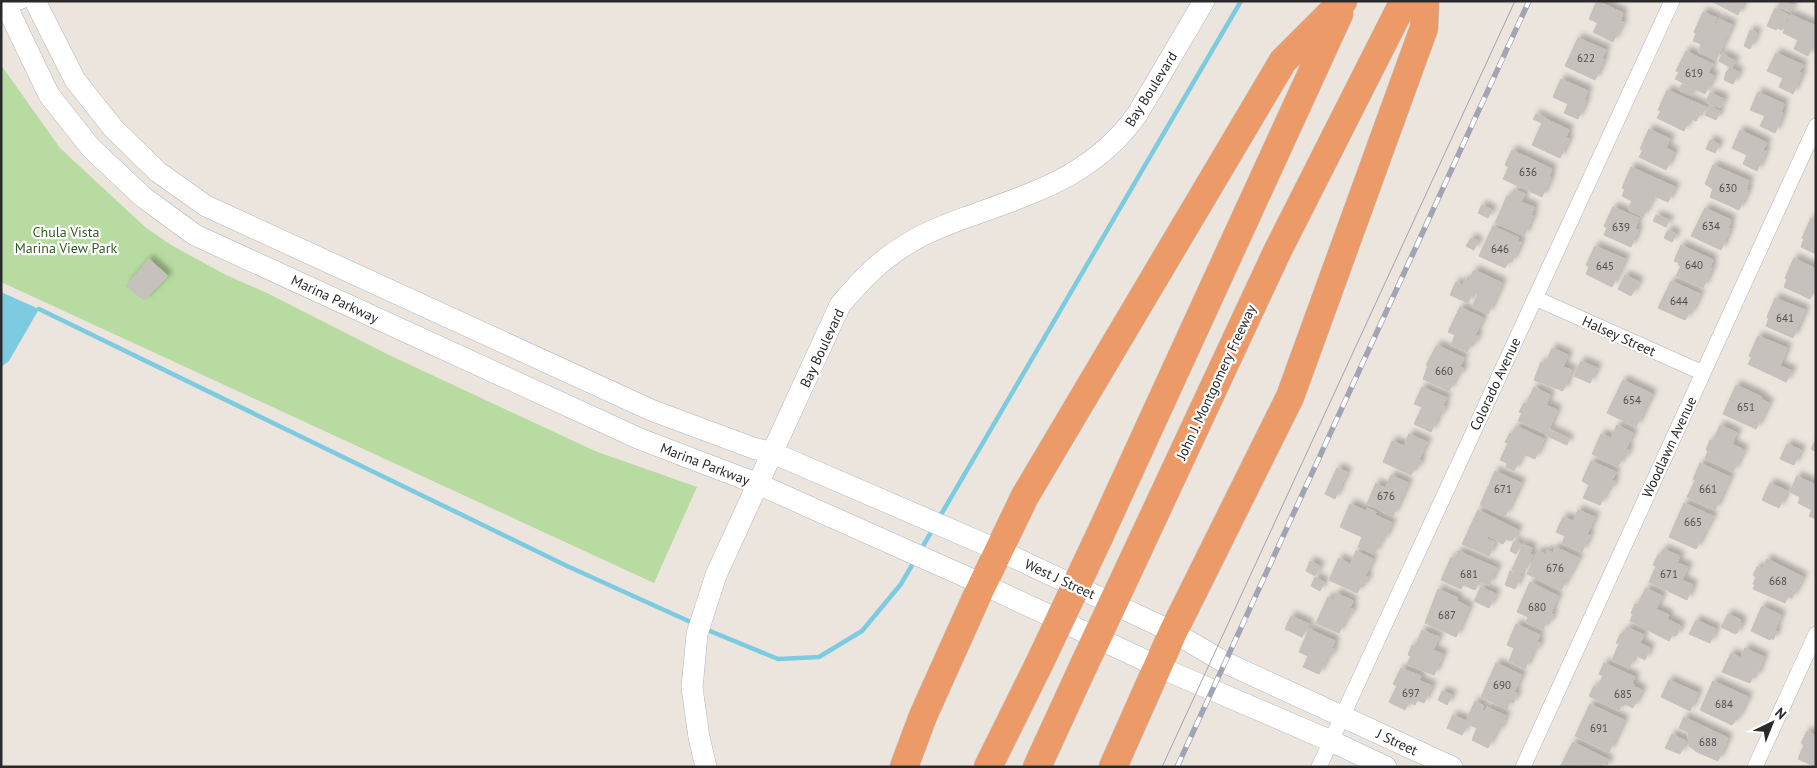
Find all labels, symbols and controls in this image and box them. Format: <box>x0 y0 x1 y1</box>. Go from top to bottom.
street label: Bay Boulevard <box>1121 48 1181 130</box>
house number: 622 <box>1577 51 1595 65</box>
house number: 619 <box>1685 66 1703 80</box>
house number: 636 <box>1519 165 1537 179</box>
house number: 630 <box>1719 181 1737 195</box>
house number: 634 <box>1702 219 1720 233</box>
house number: 639 <box>1612 220 1630 234</box>
park label: Chula Vista Marina View Park <box>15 223 118 257</box>
house number: 646 <box>1491 242 1509 256</box>
house number: 640 <box>1685 258 1703 272</box>
house number: 645 <box>1596 259 1614 273</box>
street label: Marina Parkway <box>288 271 382 327</box>
house number: 644 <box>1670 294 1688 308</box>
street label: John J. Montgomery Freeway <box>1172 301 1260 463</box>
street label: Bay Boulevard <box>796 306 848 390</box>
house number: 641 <box>1776 311 1794 325</box>
street label: Halsey Street <box>1579 312 1659 360</box>
street label: Colorado Avenue <box>1466 335 1524 433</box>
house number: 660 <box>1435 364 1453 378</box>
house number: 654 <box>1623 393 1641 407</box>
street label: Woodlawn Avenue <box>1638 394 1700 500</box>
house number: 651 <box>1737 400 1755 414</box>
street label: Marina Parkway <box>658 439 753 489</box>
house number: 671 <box>1494 482 1512 496</box>
house number: 661 <box>1699 482 1717 496</box>
house number: 676 <box>1377 489 1395 503</box>
house number: 665 <box>1684 515 1702 529</box>
street label: West J Street <box>1022 555 1099 603</box>
house number: 676 <box>1546 561 1564 575</box>
house number: 681 <box>1460 567 1478 581</box>
house number: 671 <box>1660 567 1678 581</box>
house number: 668 <box>1769 574 1787 588</box>
house number: 680 <box>1528 600 1546 614</box>
house number: 687 <box>1438 608 1456 622</box>
house number: 690 <box>1493 678 1511 692</box>
house number: 697 <box>1402 686 1420 700</box>
house number: 685 <box>1614 687 1632 701</box>
house number: 684 <box>1715 697 1733 711</box>
north arrow <box>1747 698 1797 748</box>
text: N <box>1771 704 1790 723</box>
house number: 691 <box>1590 721 1608 735</box>
street label: J Street <box>1373 724 1421 759</box>
house number: 688 <box>1699 735 1717 749</box>

